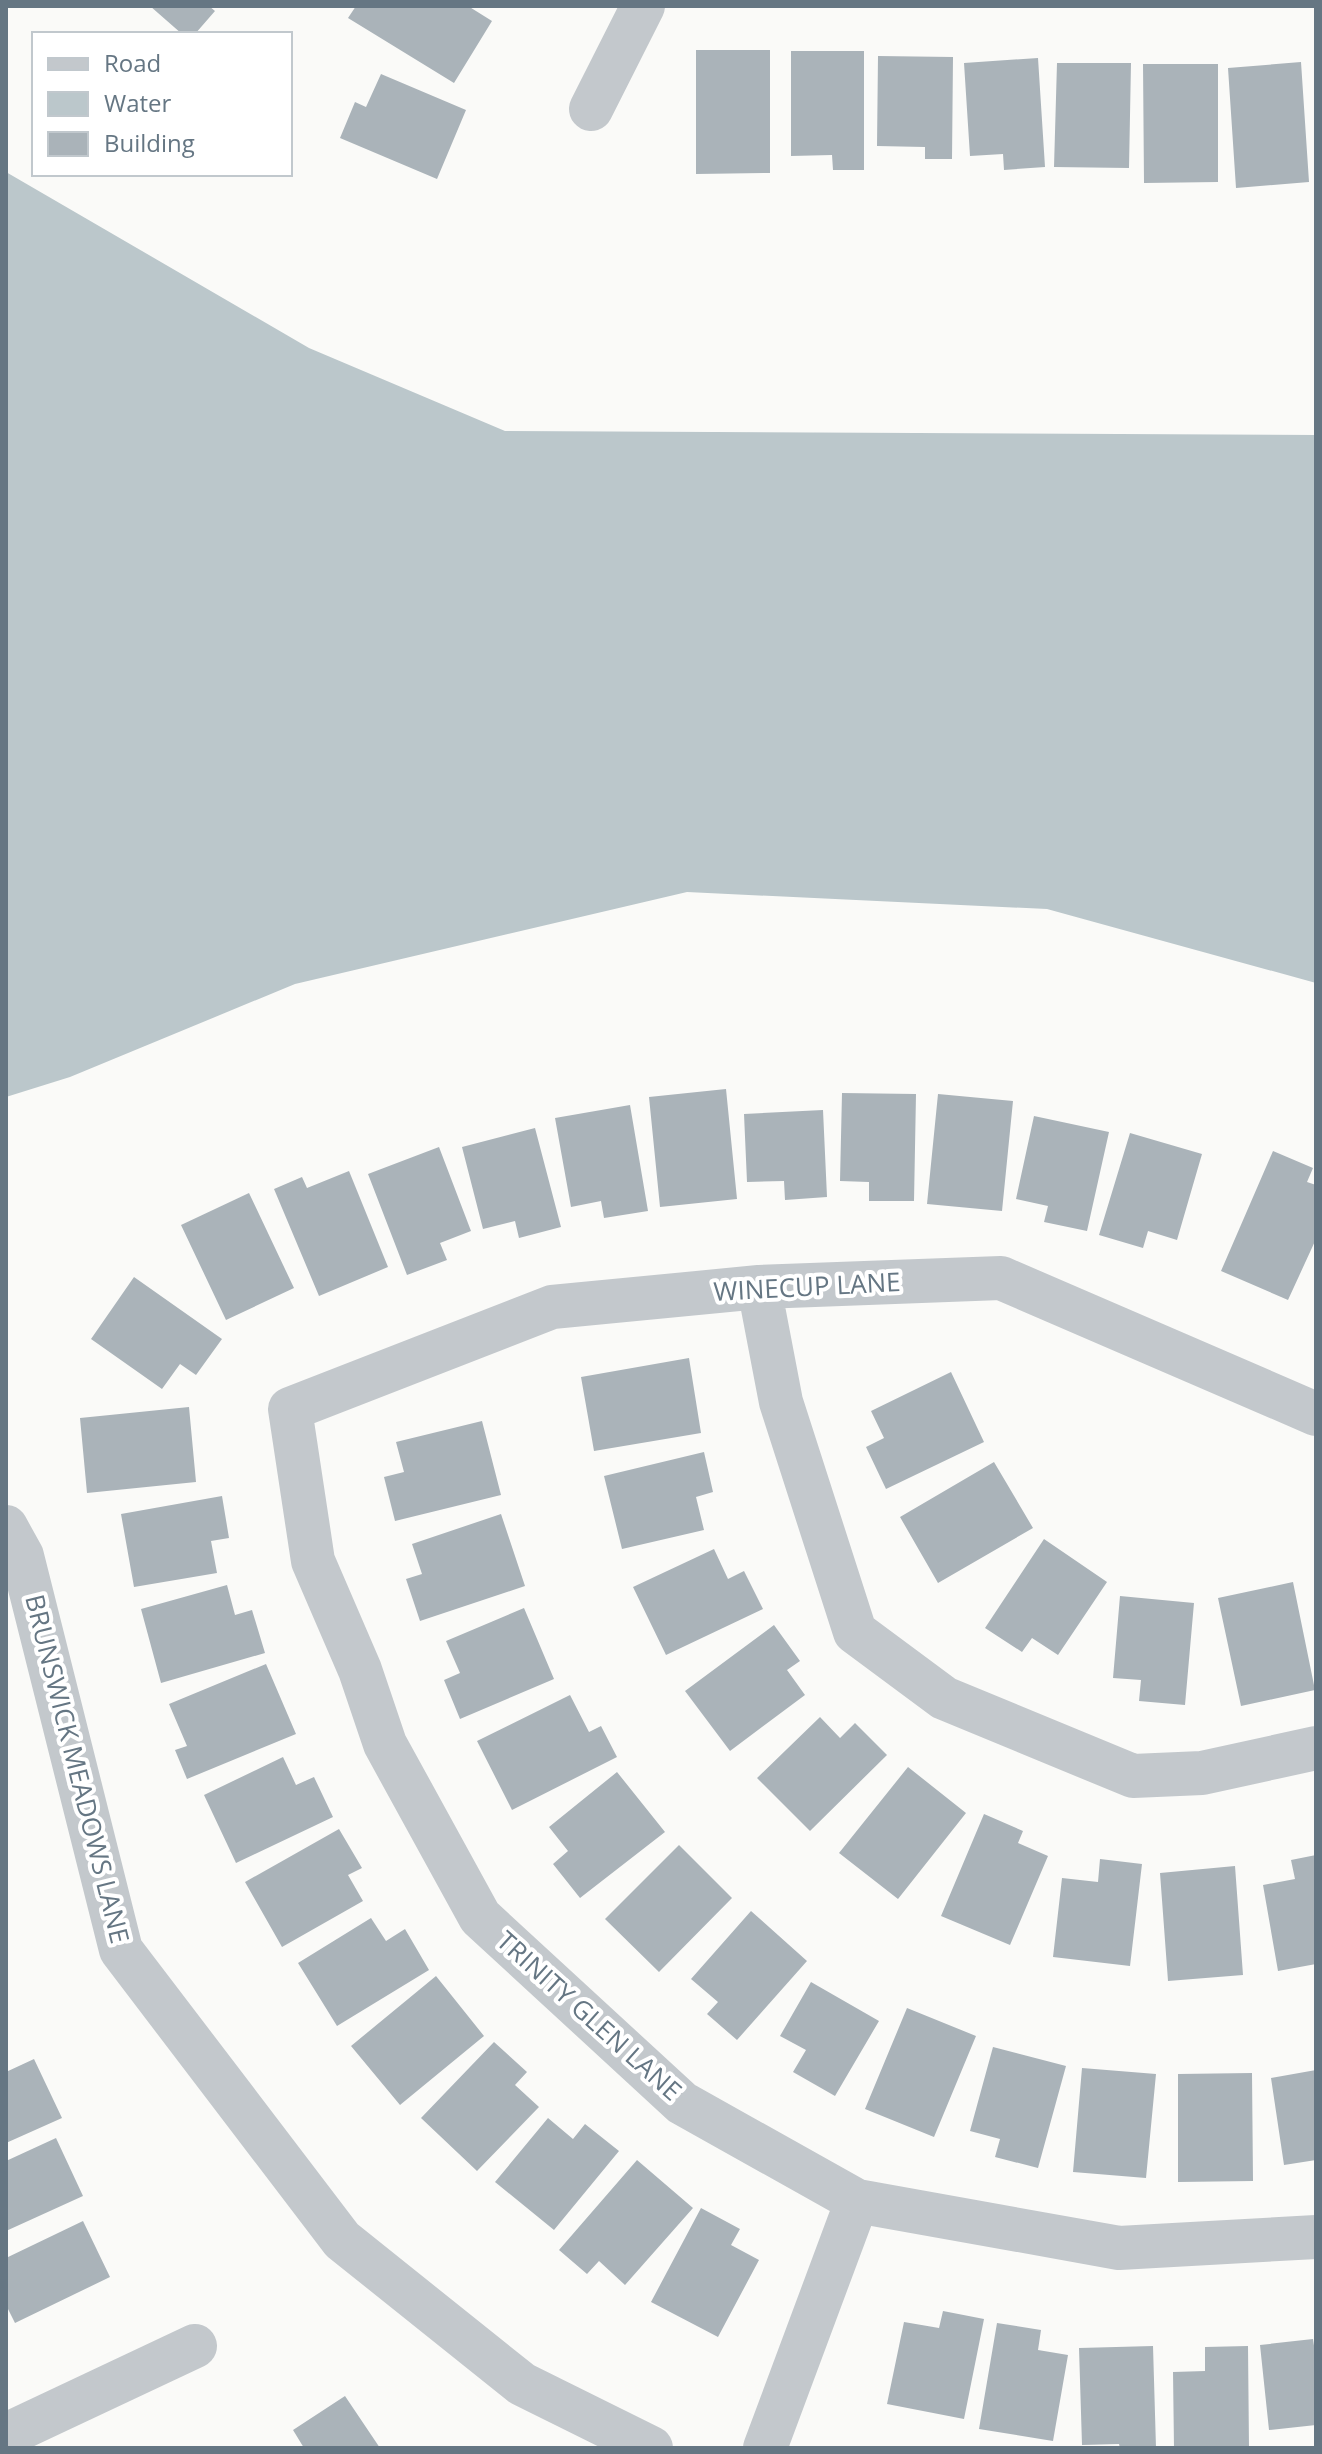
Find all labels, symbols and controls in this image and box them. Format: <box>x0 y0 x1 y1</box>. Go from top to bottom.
legend <box>32 32 292 176</box>
text: Road <box>104 46 161 79</box>
text: Water <box>104 86 172 119</box>
text: Building <box>104 126 195 159</box>
street label: WINECUP LANE <box>713 1263 901 1309</box>
street label: BRUNSWICK MEADOWS LANE <box>17 1591 139 1947</box>
street label: TRINITY GLEN LANE <box>489 1922 690 2108</box>

